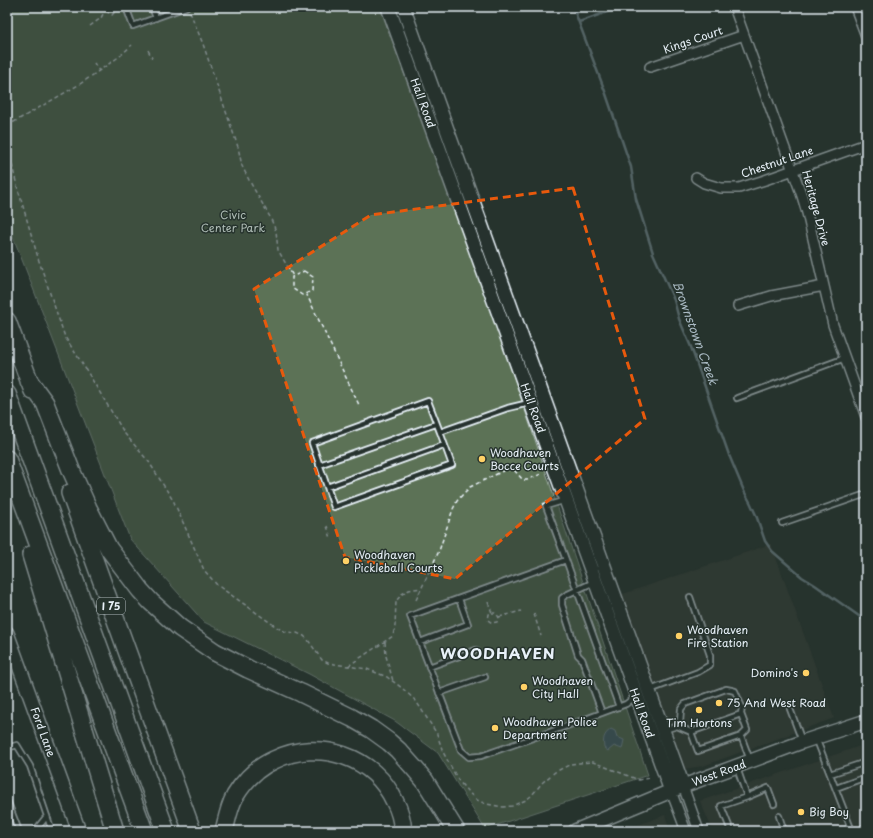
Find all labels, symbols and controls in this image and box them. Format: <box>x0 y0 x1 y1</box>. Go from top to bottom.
street label: Kings Court <box>661 21 725 58</box>
street label: Hall Road <box>407 75 440 130</box>
street label: Chestnut Lane <box>738 141 816 182</box>
street label: Heritage Drive <box>798 168 835 248</box>
park label: Civic Center Park <box>201 206 266 236</box>
water label: Brownstown Creek <box>669 278 723 388</box>
street label: Hall Road <box>517 380 550 435</box>
place label: Woodhaven Bocce Courts <box>490 444 559 474</box>
marker: Woodhaven Bocce Courts <box>477 454 487 464</box>
place label: Woodhaven Pickleball Courts <box>354 546 442 576</box>
marker: Woodhaven Pickleball Courts <box>341 556 351 566</box>
road number: I 75 <box>97 598 125 614</box>
place label: Woodhaven Fire Station <box>687 621 748 651</box>
marker: Woodhaven Fire Station <box>674 631 684 641</box>
district label: WOODHAVEN <box>440 641 556 664</box>
place label: Domino's <box>751 664 798 681</box>
marker: Domino's <box>801 668 811 678</box>
place label: Woodhaven City Hall <box>532 672 593 702</box>
marker: Woodhaven City Hall <box>519 682 529 692</box>
street label: Hall Road <box>626 685 659 740</box>
place label: 75 And West Road <box>727 694 826 711</box>
marker: 75 And West Road <box>714 698 724 708</box>
street label: Ford Lane <box>27 705 60 759</box>
marker: Tim Hortons <box>694 705 704 715</box>
place label: Woodhaven Police Department <box>503 713 597 743</box>
place label: Tim Hortons <box>666 714 732 731</box>
marker: Woodhaven Police Department <box>490 723 500 733</box>
street label: West Road <box>689 755 749 790</box>
place label: Big Boy <box>809 803 849 820</box>
marker: Big Boy <box>796 807 806 817</box>

